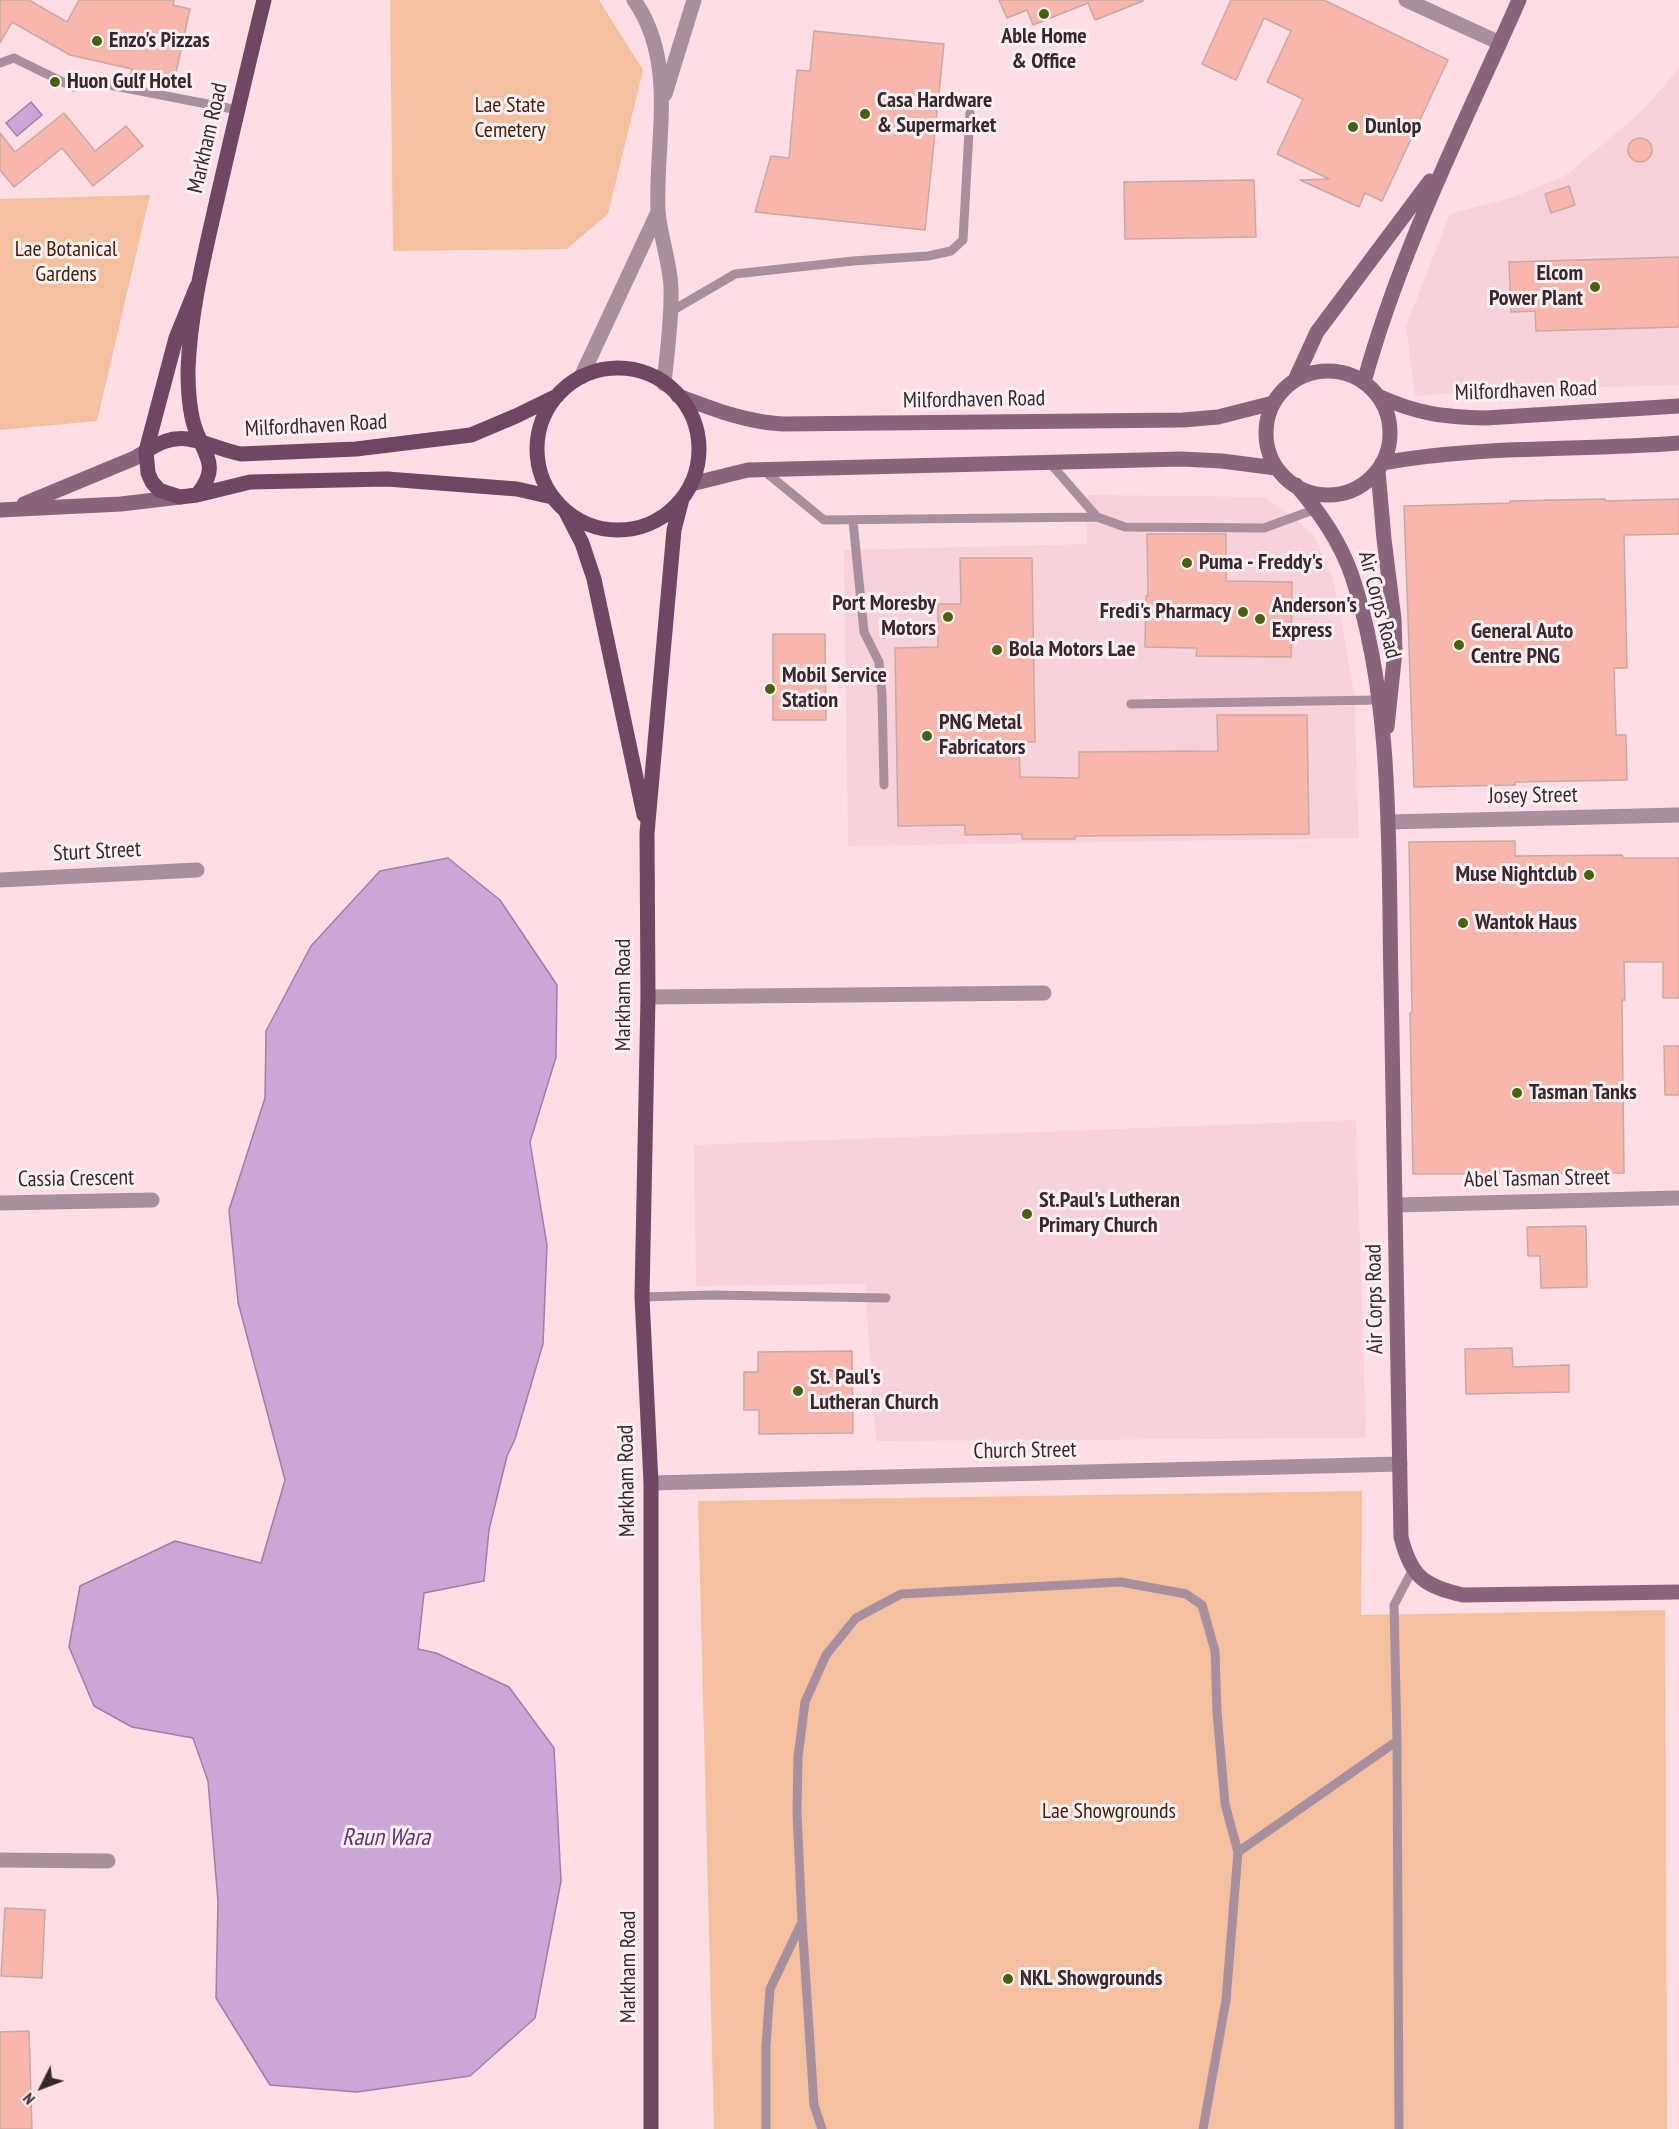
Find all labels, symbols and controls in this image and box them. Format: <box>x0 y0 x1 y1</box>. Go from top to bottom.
marker: Able Home & Office <box>1037 7 1051 21</box>
place label: Able Home & Office <box>1001 24 1087 76</box>
place label: Enzo's Pizzas <box>109 28 210 54</box>
marker: Enzo's Pizzas <box>90 34 104 48</box>
place label: Huon Gulf Hotel <box>67 69 192 95</box>
marker: Huon Gulf Hotel <box>48 75 62 89</box>
street label: Markham Road <box>182 80 234 196</box>
place label: Casa Hardware & Supermarket <box>877 88 996 140</box>
park label: Lae State Cemetery <box>474 93 546 144</box>
marker: Casa Hardware & Supermarket <box>858 107 872 121</box>
place label: Dunlop <box>1365 114 1421 140</box>
marker: Dunlop <box>1346 120 1360 134</box>
park label: Lae Botanical Gardens <box>15 237 117 288</box>
place label: Elcom Power Plant <box>1489 261 1583 312</box>
marker: Elcom Power Plant <box>1588 280 1602 294</box>
street label: Milfordhaven Road <box>1454 375 1598 407</box>
street label: Milfordhaven Road <box>903 386 1045 414</box>
street label: Milfordhaven Road <box>244 409 388 443</box>
street label: Air Corps Road <box>1352 548 1406 662</box>
place label: Puma - Freddy's <box>1199 550 1323 576</box>
marker: Puma - Freddy's <box>1180 556 1194 570</box>
place label: Port Moresby Motors <box>832 591 936 642</box>
place label: Anderson's Express <box>1272 593 1357 644</box>
place label: Fredi's Pharmacy <box>1100 599 1231 625</box>
marker: Fredi's Pharmacy <box>1236 605 1250 619</box>
marker: Port Moresby Motors <box>941 610 955 624</box>
marker: Anderson's Express <box>1253 612 1267 626</box>
place label: General Auto Centre PNG <box>1471 619 1573 670</box>
place label: Bola Motors Lae <box>1009 637 1136 663</box>
marker: General Auto Centre PNG <box>1452 638 1466 652</box>
marker: Bola Motors Lae <box>990 643 1004 657</box>
place label: Mobil Service Station <box>782 663 887 714</box>
marker: Mobil Service Station <box>763 682 777 696</box>
place label: PNG Metal Fabricators <box>939 710 1026 762</box>
marker: PNG Metal Fabricators <box>920 729 934 743</box>
street label: Josey Street <box>1488 782 1578 810</box>
street label: Sturt Street <box>52 837 142 867</box>
place label: Muse Nightclub <box>1455 862 1577 888</box>
marker: Muse Nightclub <box>1582 868 1596 882</box>
place label: Wantok Haus <box>1475 910 1577 936</box>
marker: Wantok Haus <box>1456 916 1470 930</box>
street label: Markham Road <box>611 939 637 1051</box>
place label: Tasman Tanks <box>1529 1080 1637 1106</box>
marker: Tasman Tanks <box>1510 1086 1524 1100</box>
street label: Cassia Crescent <box>18 1165 134 1193</box>
street label: Abel Tasman Street <box>1464 1165 1610 1193</box>
place label: St.Paul's Lutheran Primary Church <box>1039 1188 1180 1240</box>
marker: St.Paul's Lutheran Primary Church <box>1020 1207 1034 1221</box>
street label: Air Corps Road <box>1361 1244 1389 1354</box>
place label: St. Paul's Lutheran Church <box>810 1365 939 1416</box>
marker: St. Paul's Lutheran Church <box>791 1384 805 1398</box>
street label: Markham Road <box>613 1425 641 1537</box>
street label: Church Street <box>973 1437 1077 1465</box>
park label: Lae Showgrounds <box>1042 1799 1176 1825</box>
water label: Raun Wara <box>342 1824 430 1852</box>
street label: Markham Road <box>616 1911 642 2023</box>
place label: NKL Showgrounds <box>1020 1966 1162 1992</box>
marker: NKL Showgrounds <box>1001 1972 1015 1986</box>
north arrow <box>12 2057 72 2117</box>
text: N <box>18 2089 39 2109</box>

